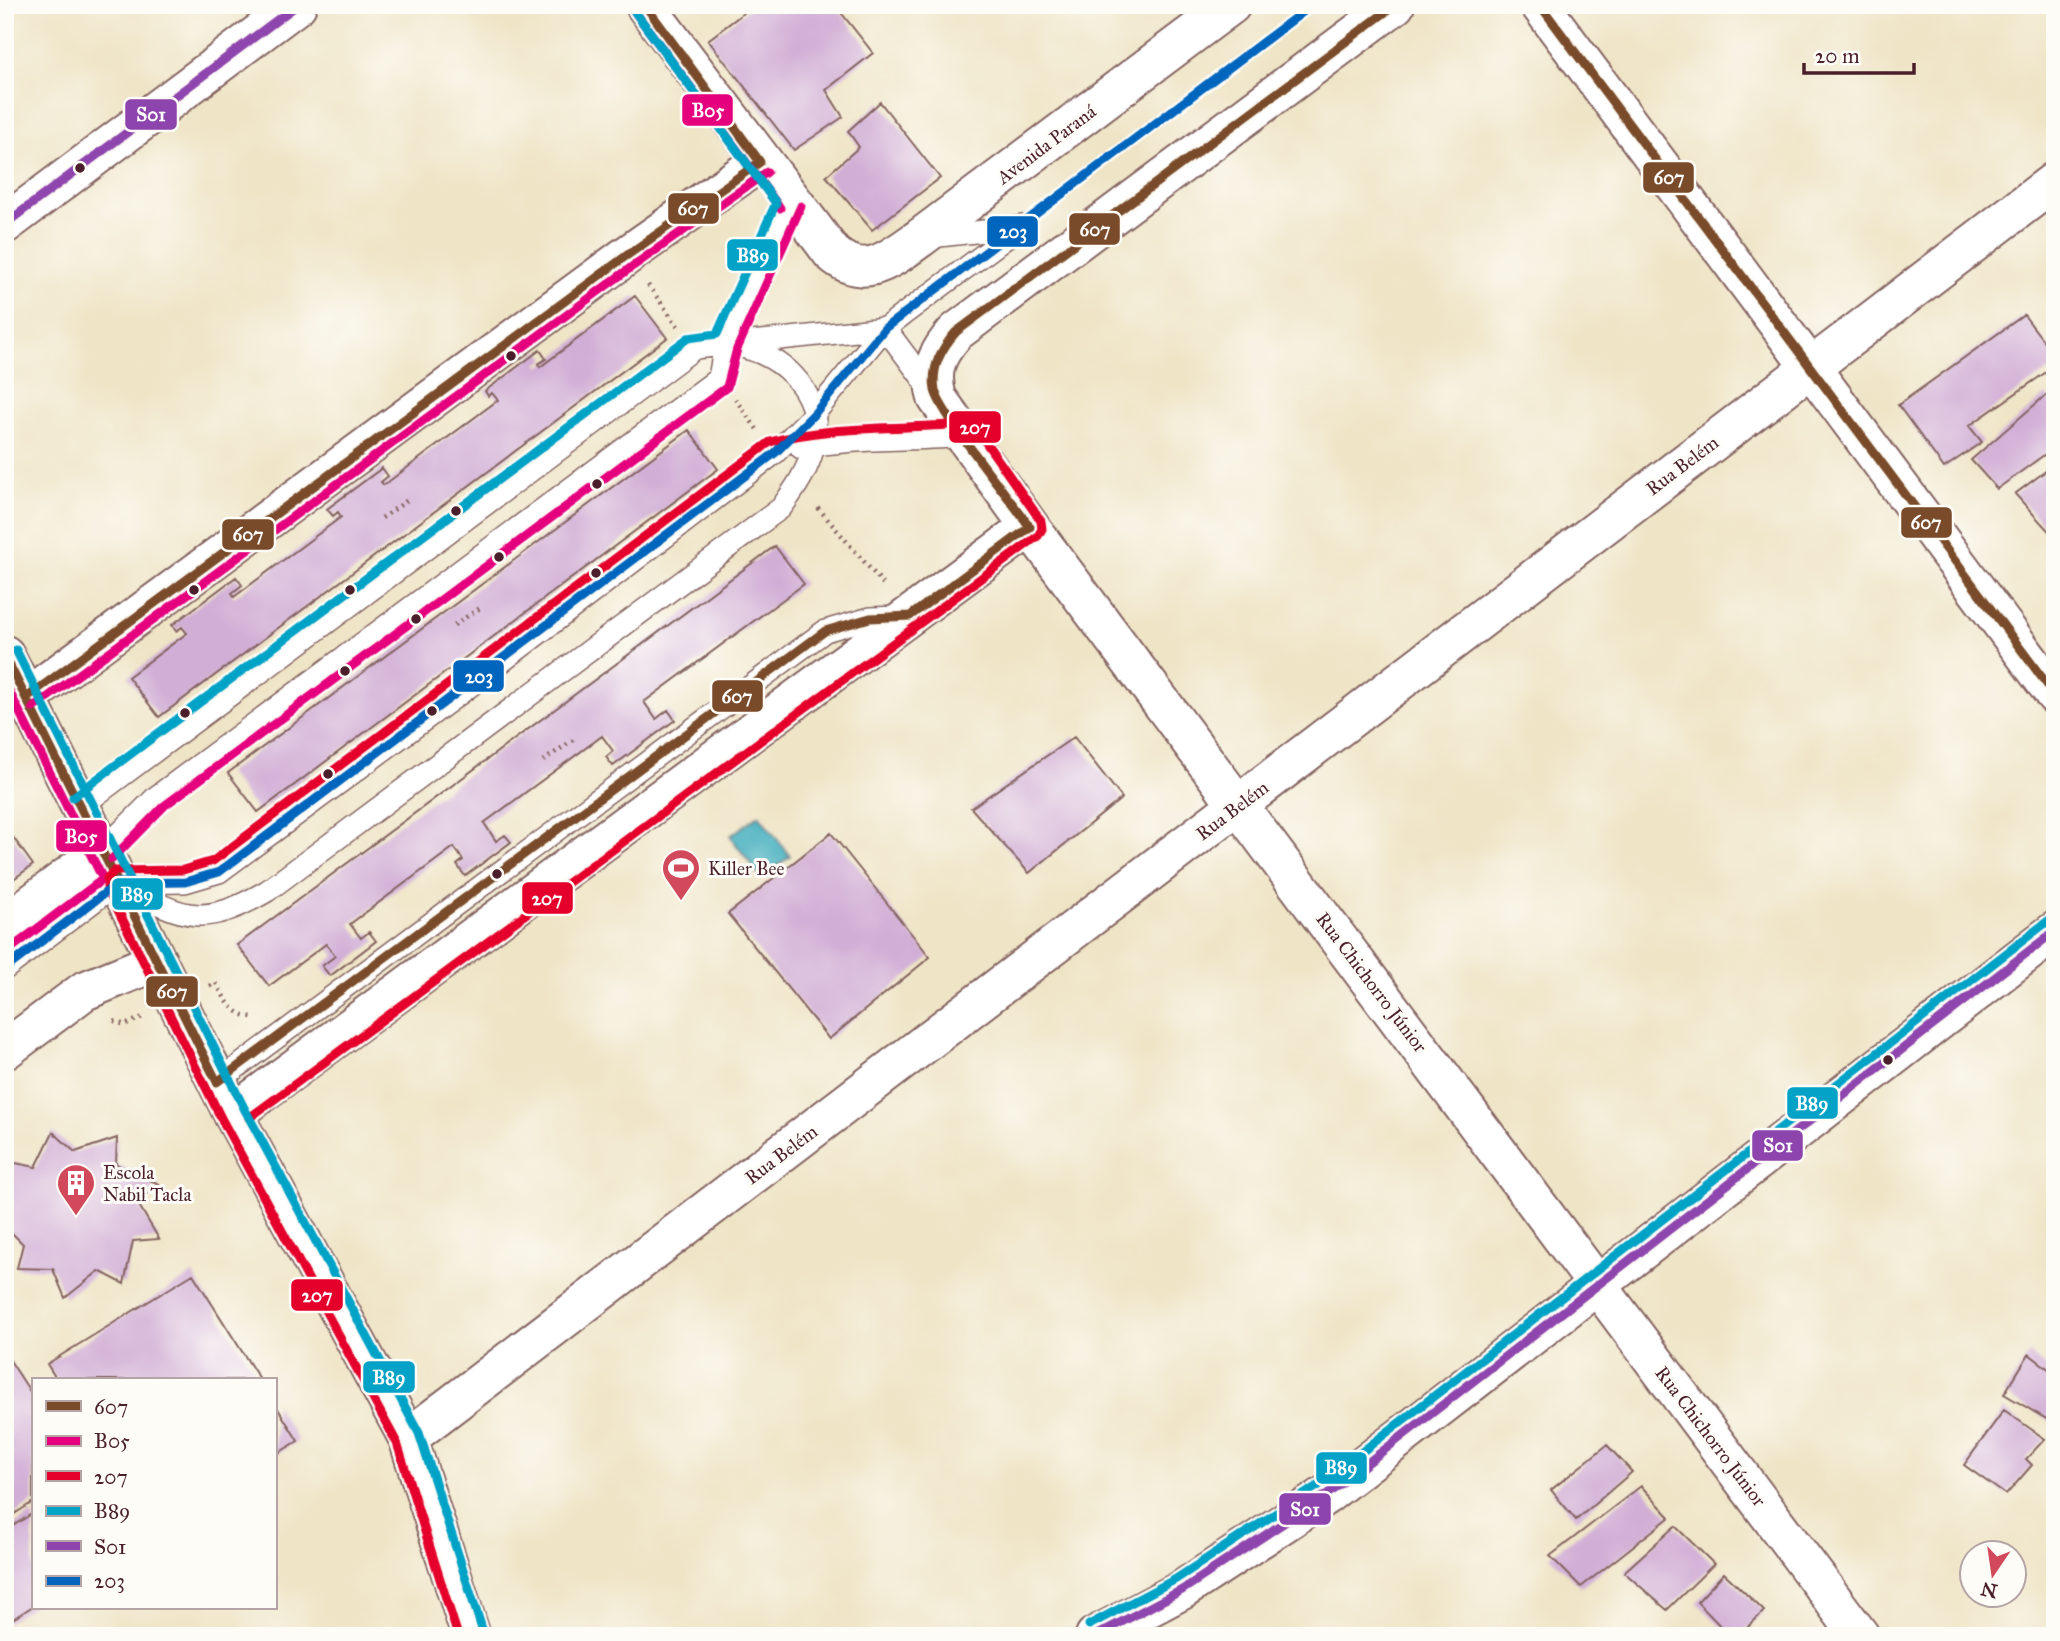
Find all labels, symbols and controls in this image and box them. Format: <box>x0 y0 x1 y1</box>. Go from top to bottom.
scale bar <box>1804 32 1915 76</box>
text: 20 m <box>1815 43 1860 69</box>
line badge: B05 <box>681 93 734 127</box>
line badge: S01 <box>124 98 178 131</box>
text: B05 <box>692 99 724 122</box>
street label: Avenida Paraná <box>991 99 1101 190</box>
text: S01 <box>136 103 166 126</box>
unlabelled marker <box>73 161 87 175</box>
line badge: 607 <box>1642 161 1695 194</box>
text: 607 <box>1654 166 1684 189</box>
line badge: 607 <box>667 192 720 225</box>
text: 607 <box>678 197 708 220</box>
line badge: 607 <box>1068 212 1121 246</box>
line badge: 203 <box>986 215 1039 248</box>
text: 607 <box>1080 218 1110 241</box>
text: 203 <box>999 220 1027 244</box>
line badge: B89 <box>726 238 779 272</box>
text: B89 <box>737 244 769 268</box>
unlabelled marker <box>504 349 518 363</box>
line badge: 207 <box>948 410 1002 444</box>
text: 207 <box>960 416 990 439</box>
street label: Rua Belém <box>1641 431 1723 500</box>
unlabelled marker <box>590 477 604 491</box>
unlabelled marker <box>449 504 463 518</box>
line badge: 607 <box>1900 506 1953 539</box>
text: 607 <box>1911 511 1941 534</box>
line badge: 607 <box>221 518 275 551</box>
text: 607 <box>233 523 263 546</box>
unlabelled marker <box>492 550 506 564</box>
unlabelled marker <box>589 566 603 580</box>
unlabelled marker <box>187 583 201 597</box>
unlabelled marker <box>343 583 357 597</box>
unlabelled marker <box>409 612 423 626</box>
line badge: 203 <box>452 659 505 693</box>
unlabelled marker <box>338 664 352 678</box>
text: 203 <box>465 665 493 689</box>
line badge: 607 <box>711 679 764 713</box>
text: 607 <box>722 685 752 708</box>
unlabelled marker <box>425 704 439 718</box>
unlabelled marker <box>178 706 192 720</box>
unlabelled marker <box>321 767 335 781</box>
street label: Rua Belém <box>1191 776 1273 845</box>
line badge: B05 <box>55 819 108 853</box>
text: B05 <box>65 825 97 848</box>
sports icon: Killer Bee <box>660 847 702 902</box>
place label: Killer Bee <box>708 857 785 880</box>
unlabelled marker <box>490 867 504 881</box>
line badge: B89 <box>111 877 164 911</box>
line badge: 207 <box>521 881 574 915</box>
text: B89 <box>121 883 153 907</box>
text: 207 <box>532 887 562 910</box>
street label: Rua Chichorro Júnior <box>1311 908 1432 1058</box>
line badge: 607 <box>145 975 199 1008</box>
text: 607 <box>157 980 187 1003</box>
unlabelled marker <box>1881 1053 1895 1067</box>
line badge: B89 <box>1786 1086 1839 1120</box>
text: B89 <box>1796 1092 1828 1116</box>
street label: Rua Belém <box>740 1120 822 1189</box>
line badge: S01 <box>1751 1129 1804 1162</box>
text: S01 <box>1763 1134 1793 1157</box>
place label: Escola Nabil Tacla <box>103 1161 192 1206</box>
building icon: Escola Nabil Tacla <box>55 1162 97 1217</box>
line badge: 207 <box>290 1278 344 1312</box>
text: 207 <box>302 1284 332 1307</box>
line badge: B89 <box>362 1360 416 1394</box>
street label: Rua Chichorro Júnior <box>1650 1362 1771 1512</box>
text: B89 <box>373 1366 405 1390</box>
legend <box>32 1378 276 1610</box>
text: 607 <box>94 1394 128 1420</box>
text: B05 <box>94 1428 130 1454</box>
line badge: B89 <box>1315 1451 1368 1485</box>
text: B89 <box>1325 1456 1357 1480</box>
text: 207 <box>94 1464 128 1490</box>
line badge: S01 <box>1278 1492 1332 1526</box>
text: B89 <box>94 1498 130 1524</box>
text: S01 <box>1290 1498 1320 1521</box>
text: S01 <box>94 1534 126 1560</box>
north arrow <box>1958 1540 2028 1610</box>
text: 203 <box>94 1568 125 1594</box>
text: N <box>1979 1577 2000 1603</box>

